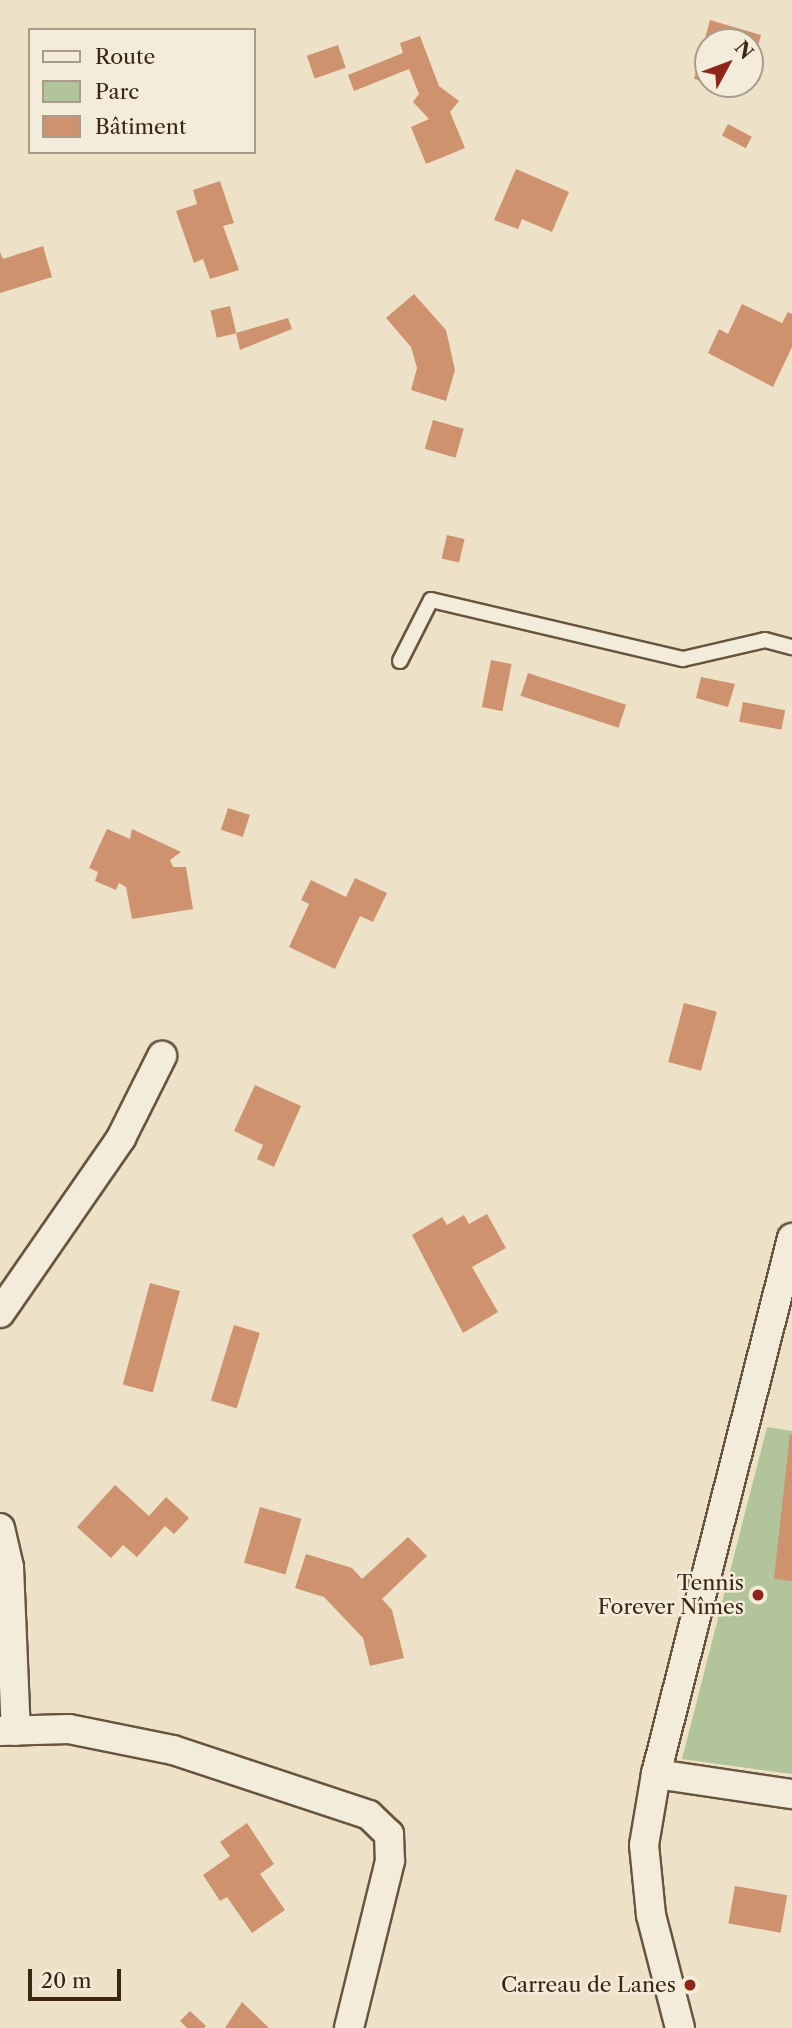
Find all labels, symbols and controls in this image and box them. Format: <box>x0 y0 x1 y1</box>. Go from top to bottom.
legend <box>28 28 256 154</box>
north arrow <box>694 28 764 98</box>
text: N <box>730 36 758 64</box>
text: Route <box>95 44 155 69</box>
text: Parc <box>95 79 139 104</box>
text: Bâtiment <box>95 114 186 139</box>
place label: Tennis Forever Nîmes <box>597 1570 744 1620</box>
marker: Tennis Forever Nîmes <box>750 1587 766 1603</box>
scale bar <box>32 1954 124 1998</box>
text: 20 m <box>41 1968 92 1993</box>
place label: Carreau de Lanes <box>501 1972 676 1998</box>
marker: Carreau de Lanes <box>682 1977 698 1993</box>

